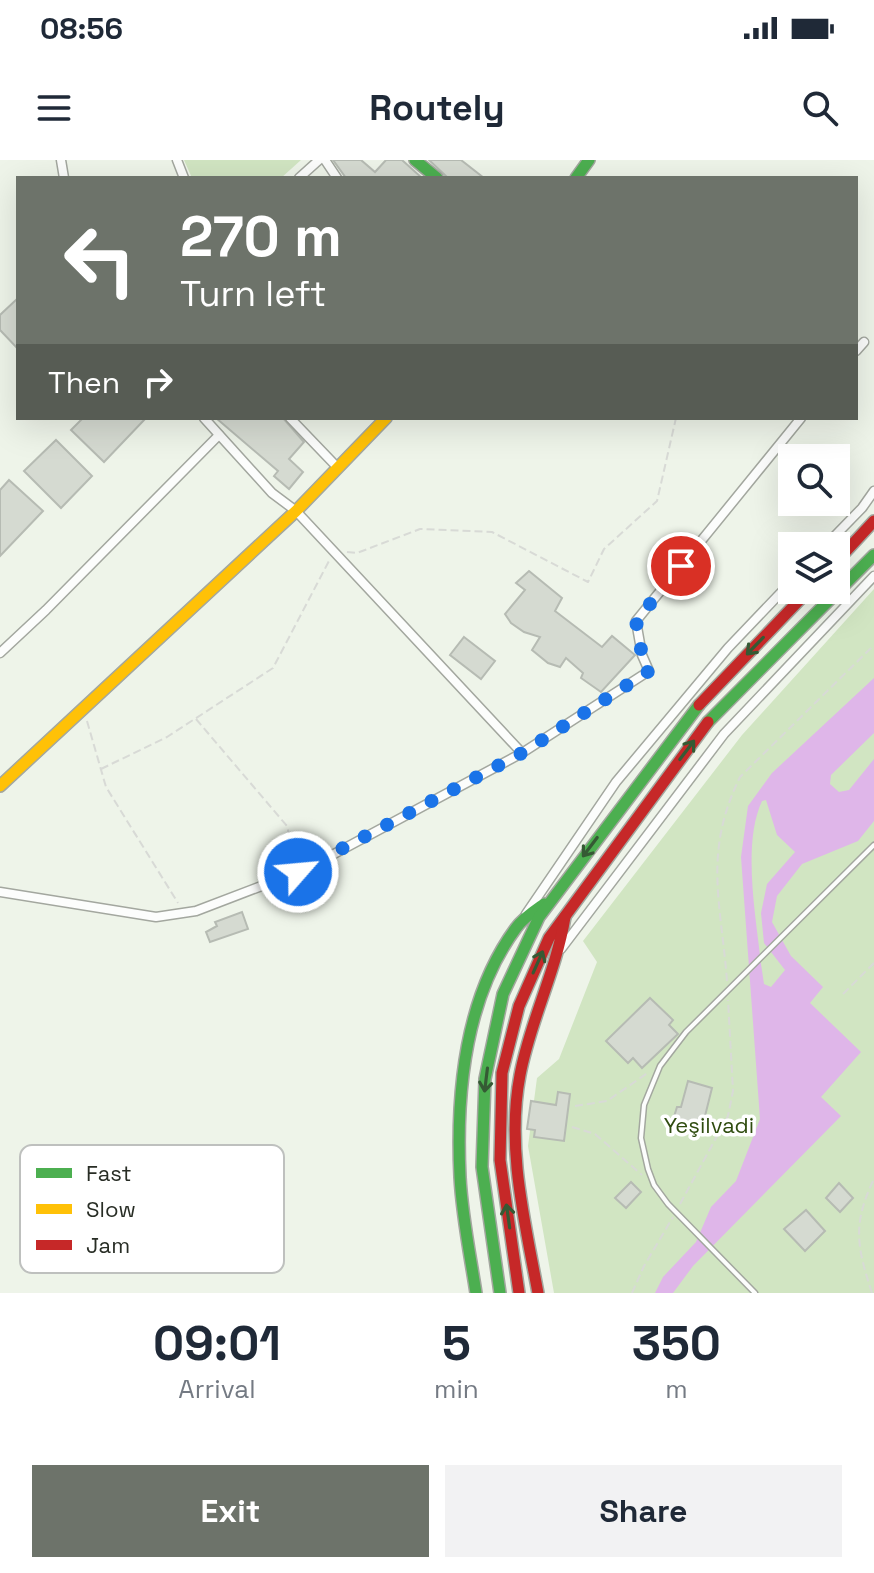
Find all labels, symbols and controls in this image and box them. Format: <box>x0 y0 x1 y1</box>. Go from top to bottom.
text: 08:56 <box>40 9 123 48</box>
text: Routely <box>369 85 505 131</box>
icon: menu <box>32 86 76 130</box>
icon: search <box>798 86 842 130</box>
text: 270 m <box>180 201 342 272</box>
icon: left <box>48 208 152 312</box>
text: Turn left <box>180 271 327 317</box>
icon: right <box>136 360 180 404</box>
text: Then <box>48 363 120 402</box>
map controls <box>778 444 850 604</box>
button: search <box>778 444 850 516</box>
pin <box>647 532 715 600</box>
button: layers <box>778 532 850 604</box>
icon: arrive <box>659 544 703 588</box>
one-way arrow <box>746 636 765 655</box>
one-way arrow <box>678 740 695 761</box>
position arrow <box>256 830 340 914</box>
one-way arrow <box>582 836 599 857</box>
one-way arrow <box>531 950 546 975</box>
one-way arrow <box>479 1066 494 1093</box>
park label: Yeşilvadi <box>664 1111 754 1139</box>
legend <box>20 1145 284 1273</box>
text: Fast <box>86 1159 132 1187</box>
text: Slow <box>86 1195 136 1223</box>
one-way arrow <box>500 1204 515 1229</box>
text: Jam <box>86 1231 130 1259</box>
text: 09:01 <box>153 1313 281 1374</box>
text: 5 <box>442 1313 471 1374</box>
text: 350 <box>632 1313 721 1374</box>
text: Arrival <box>178 1372 256 1406</box>
text: min <box>434 1372 479 1406</box>
text: m <box>665 1372 688 1406</box>
button: Exit <box>32 1465 429 1557</box>
button: Share <box>445 1465 842 1557</box>

